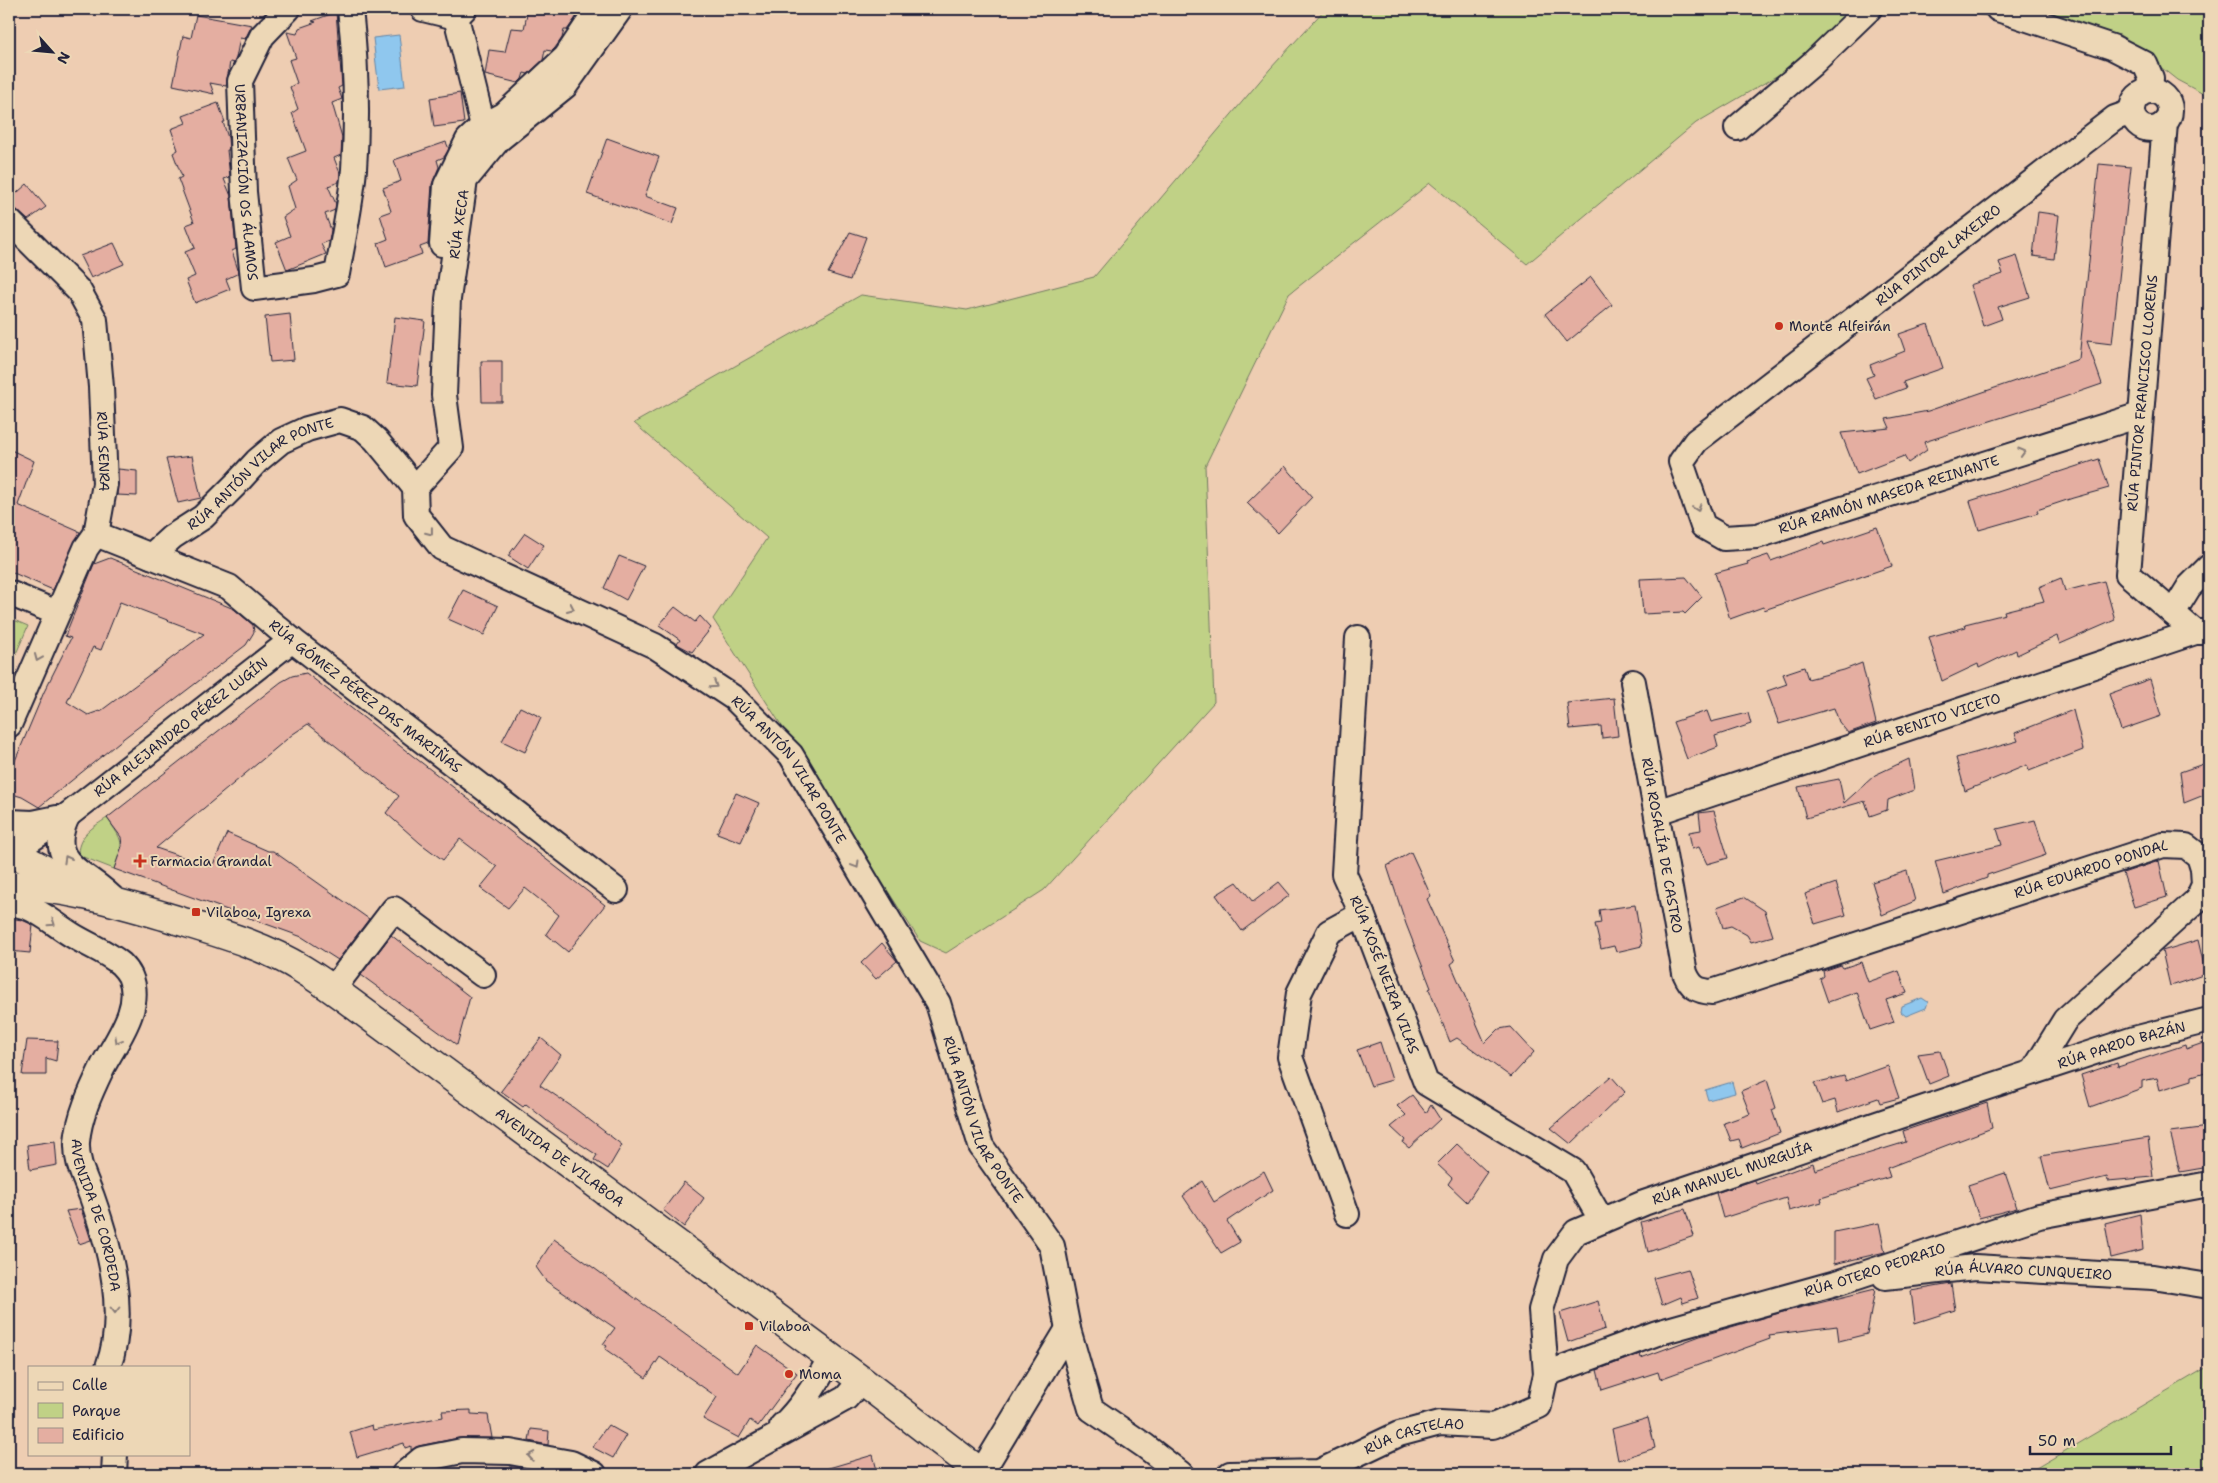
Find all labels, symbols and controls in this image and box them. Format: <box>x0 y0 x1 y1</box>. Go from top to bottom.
north arrow <box>28 28 78 78</box>
text: N <box>53 49 74 67</box>
street label: URBANIZACIÓN OS ÁLAMOS <box>231 83 262 282</box>
street label: RÚA XECA <box>445 188 473 260</box>
street label: RÚA PINTOR LAXEIRO <box>1872 200 2004 310</box>
street label: RÚA PINTOR FRANCISCO LLORENS <box>2123 274 2161 512</box>
place label: Monte Alfeirán <box>1789 317 1891 335</box>
marker: Monte Alfeirán <box>1773 320 1785 332</box>
street label: RÚA SENRA <box>93 411 114 493</box>
street label: RÚA ANTÓN VILAR PONTE <box>184 413 336 534</box>
one-way arrow <box>2018 448 2026 458</box>
street label: RÚA RAMÓN MASEDA REINANTE <box>1776 451 2002 538</box>
one-way arrow <box>1691 503 1701 511</box>
one-way arrow <box>424 526 432 535</box>
one-way arrow <box>566 601 575 611</box>
street label: RÚA GÓMEZ PÉREZ DAS MARIÑAS <box>265 616 466 777</box>
one-way arrow <box>33 653 44 662</box>
street label: RÚA ALEJANDRO PÉREZ LUGÍN <box>90 653 271 801</box>
one-way arrow <box>708 679 718 688</box>
street label: RÚA BENITO VICETO <box>1861 689 2003 751</box>
street label: RÚA ANTÓN VILAR PONTE <box>728 692 851 847</box>
street label: RÚA ROSALÍA DE CASTRO <box>1638 756 1687 935</box>
street label: RÚA EDUARDO PONDAL <box>2012 836 2169 902</box>
place label: Farmacia Grandal <box>150 852 272 870</box>
marker: Farmacia Grandal <box>134 855 146 867</box>
one-way arrow <box>63 856 73 865</box>
one-way arrow <box>850 860 860 869</box>
street label: RÚA XOSÉ NEIRA VILAS <box>1346 893 1423 1056</box>
place label: Vilaboa, Igrexa <box>206 903 311 921</box>
marker: Vilaboa, Igrexa <box>190 906 202 918</box>
one-way arrow <box>47 916 56 926</box>
street label: RÚA PARDO BAZÁN <box>2055 1017 2187 1073</box>
street label: RÚA ANTÓN VILAR PONTE <box>939 1034 1028 1207</box>
one-way arrow <box>114 1035 124 1044</box>
street label: AVENIDA DE VILABOA <box>492 1104 628 1211</box>
street label: AVENIDA DE CORDEDA <box>68 1138 125 1293</box>
street label: RÚA MANUEL MURGUÍA <box>1650 1138 1815 1209</box>
street label: RÚA OTERO PEDRAIO <box>1802 1239 1948 1301</box>
street label: RÚA ÁLVARO CUNQUEIRO <box>1934 1258 2113 1284</box>
one-way arrow <box>110 1307 120 1315</box>
place label: Vilaboa <box>759 1317 811 1335</box>
marker: Vilaboa <box>743 1320 755 1332</box>
place label: Moma <box>799 1365 842 1383</box>
legend <box>28 1366 190 1456</box>
marker: Moma <box>783 1368 795 1380</box>
text: Calle <box>72 1375 108 1395</box>
text: Parque <box>72 1401 121 1421</box>
street label: RÚA CASTELAO <box>1361 1414 1465 1458</box>
scale bar <box>2030 1423 2172 1455</box>
text: Edificio <box>72 1425 124 1445</box>
text: 50 m <box>2038 1431 2076 1451</box>
one-way arrow <box>527 1451 536 1461</box>

